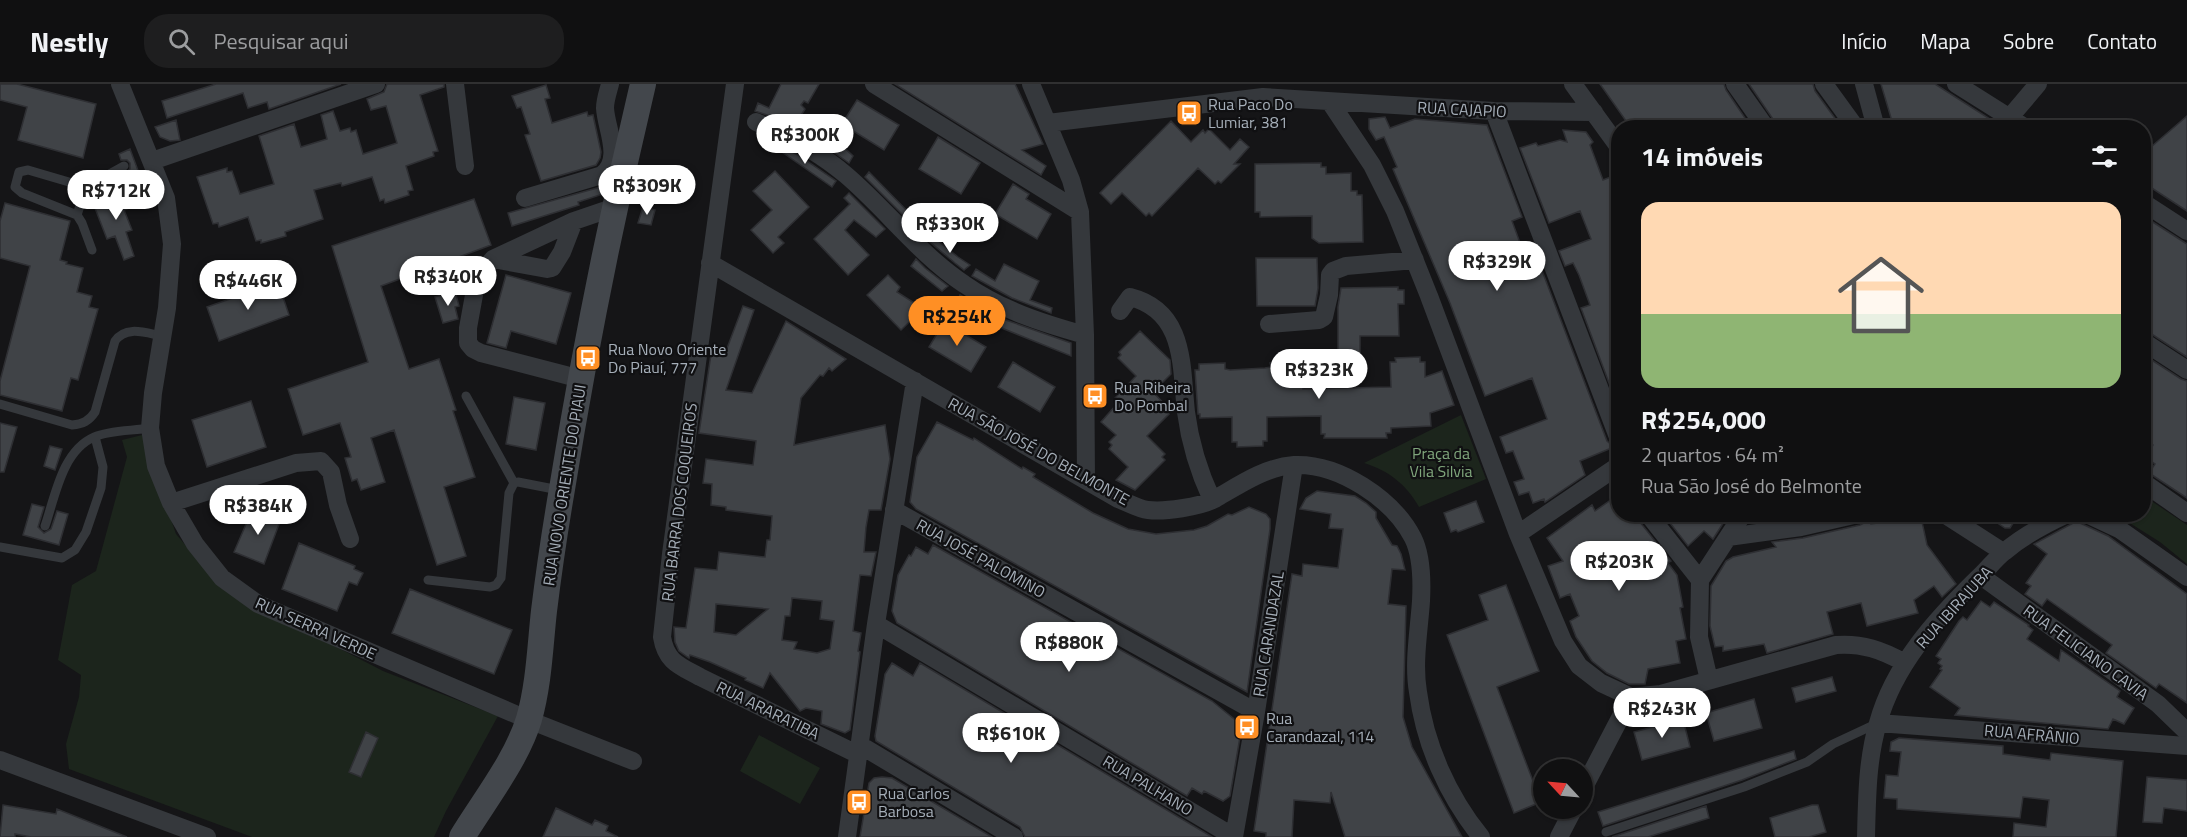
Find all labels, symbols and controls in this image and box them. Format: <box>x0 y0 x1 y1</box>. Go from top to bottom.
search box <box>144 14 564 68</box>
text: Nestly <box>30 20 108 63</box>
text: Pesquisar aqui <box>213 24 349 58</box>
icon: search <box>165 25 198 58</box>
text: Início <box>1841 25 1887 57</box>
text: Mapa <box>1920 25 1970 57</box>
text: Sobre <box>2003 25 2054 57</box>
text: Contato <box>2087 25 2157 57</box>
place label: Rua Paco Do Lumiar, 381 <box>1208 92 1293 134</box>
street label: RUA CAJAPIO <box>1417 95 1507 123</box>
bus stop icon: Rua Paco Do Lumiar, 381 <box>1174 98 1204 128</box>
pin: R$300K <box>756 114 854 165</box>
text: R$300K <box>770 118 840 149</box>
text: 14 imóveis <box>1641 137 1763 176</box>
icon: filters <box>2088 140 2121 173</box>
pin: R$309K <box>598 165 696 216</box>
text: R$309K <box>612 169 682 200</box>
pin: R$712K <box>67 170 165 221</box>
text: R$712K <box>81 174 151 205</box>
pin: R$330K <box>901 203 999 254</box>
text: R$330K <box>915 207 985 238</box>
pin: R$329K <box>1448 241 1546 292</box>
icon: home <box>1827 241 1935 349</box>
text: R$329K <box>1462 245 1532 276</box>
pin: R$340K <box>399 256 497 307</box>
pin: R$446K <box>199 260 297 311</box>
text: R$340K <box>413 260 483 291</box>
text: R$446K <box>213 264 283 295</box>
pin: R$254K <box>908 296 1006 347</box>
text: R$254K <box>922 300 992 331</box>
place label: Rua Novo Oriente Do Piauí, 777 <box>608 337 726 379</box>
bus stop icon: Rua Novo Oriente Do Piauí, 777 <box>573 343 603 373</box>
pin: R$323K <box>1270 349 1368 400</box>
text: R$323K <box>1284 353 1354 384</box>
place label: Rua Ribeira Do Pombal <box>1114 375 1191 417</box>
bus stop icon: Rua Ribeira Do Pombal <box>1080 381 1110 411</box>
street label: RUA NOVO ORIENTE DO PIAUI <box>536 382 592 588</box>
street label: RUA SÃO JOSÉ DO BELMONTE <box>944 391 1134 511</box>
text: R$254,000 <box>1641 400 1766 439</box>
street label: RUA BARRA DOS COQUEIROS <box>655 401 703 603</box>
text: 2 quartos · 64 m² <box>1641 439 1784 470</box>
park label: Praça da Vila Silvia <box>1409 441 1473 483</box>
text: Rua São José do Belmonte <box>1641 470 1862 501</box>
pin: R$384K <box>209 485 307 536</box>
text: R$384K <box>223 489 293 520</box>
street label: RUA JOSÉ PALOMINO <box>912 512 1050 604</box>
pin: R$203K <box>1570 541 1668 592</box>
text: R$203K <box>1584 545 1654 576</box>
street label: RUA IBIRAJUBA <box>1910 560 1998 654</box>
street label: RUA CARANDAZAL <box>1246 569 1290 699</box>
street label: RUA SERRA VERDE <box>252 591 381 666</box>
street label: RUA FELICIANO CAVIA <box>2018 598 2154 706</box>
pin: R$880K <box>1020 622 1118 673</box>
text: R$880K <box>1034 626 1104 657</box>
street label: RUA ARARATIBA <box>712 675 824 746</box>
pin: R$243K <box>1613 688 1711 739</box>
text: R$243K <box>1627 692 1697 723</box>
place label: Rua Carandazal, 114 <box>1266 706 1374 748</box>
bus stop icon: Rua Carandazal, 114 <box>1232 712 1262 742</box>
pin: R$610K <box>962 713 1060 764</box>
text: R$610K <box>976 717 1046 748</box>
street label: RUA AFRÂNIO <box>1983 718 2081 750</box>
street label: RUA PALHANO <box>1099 749 1197 821</box>
north arrow <box>1533 759 1593 819</box>
map controls <box>1533 759 1593 819</box>
place label: Rua Carlos Barbosa <box>878 781 950 823</box>
bus stop icon: Rua Carlos Barbosa <box>844 787 874 817</box>

